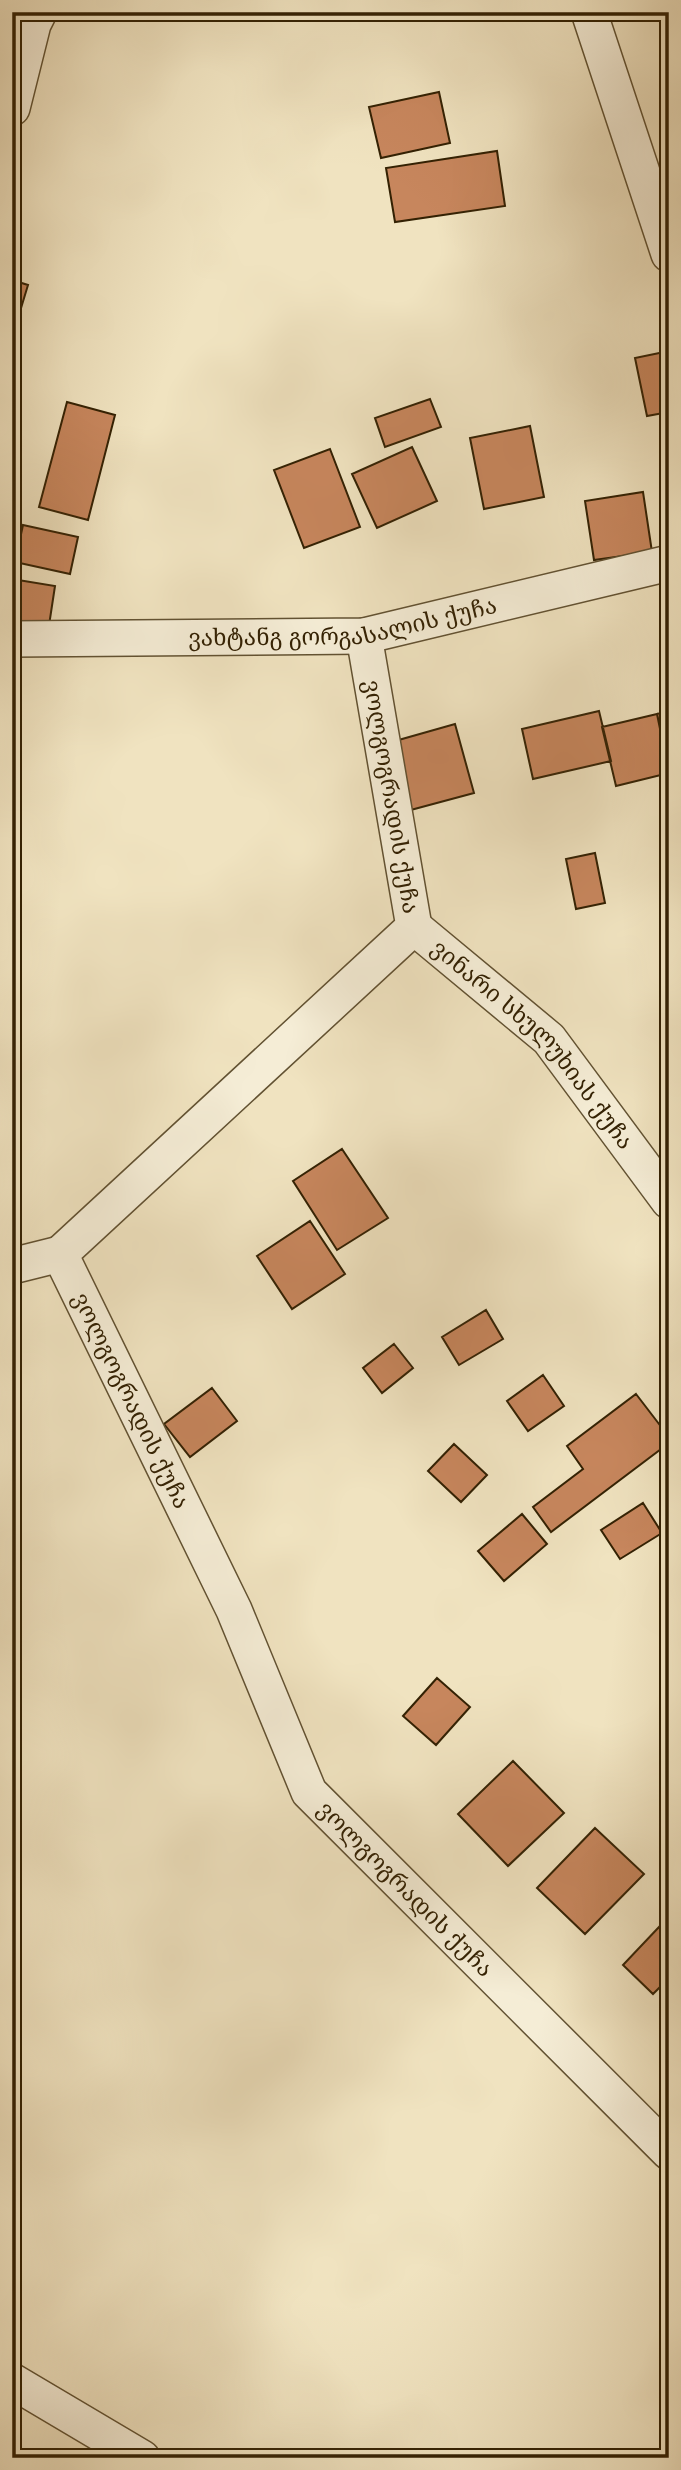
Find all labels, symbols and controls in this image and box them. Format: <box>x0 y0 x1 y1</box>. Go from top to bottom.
street label: ვახტანგ გორგასალის ქუჩა <box>188 591 499 651</box>
street label: ვოლგოგრადის ქუჩა <box>358 677 425 916</box>
street label: ვინარი სხულუხიას ქუჩა <box>426 934 640 1155</box>
street label: ვოლგოგრადის ქუჩა <box>67 1288 196 1513</box>
street label: ვოლგოგრადის ქუჩა <box>312 1795 499 1982</box>

